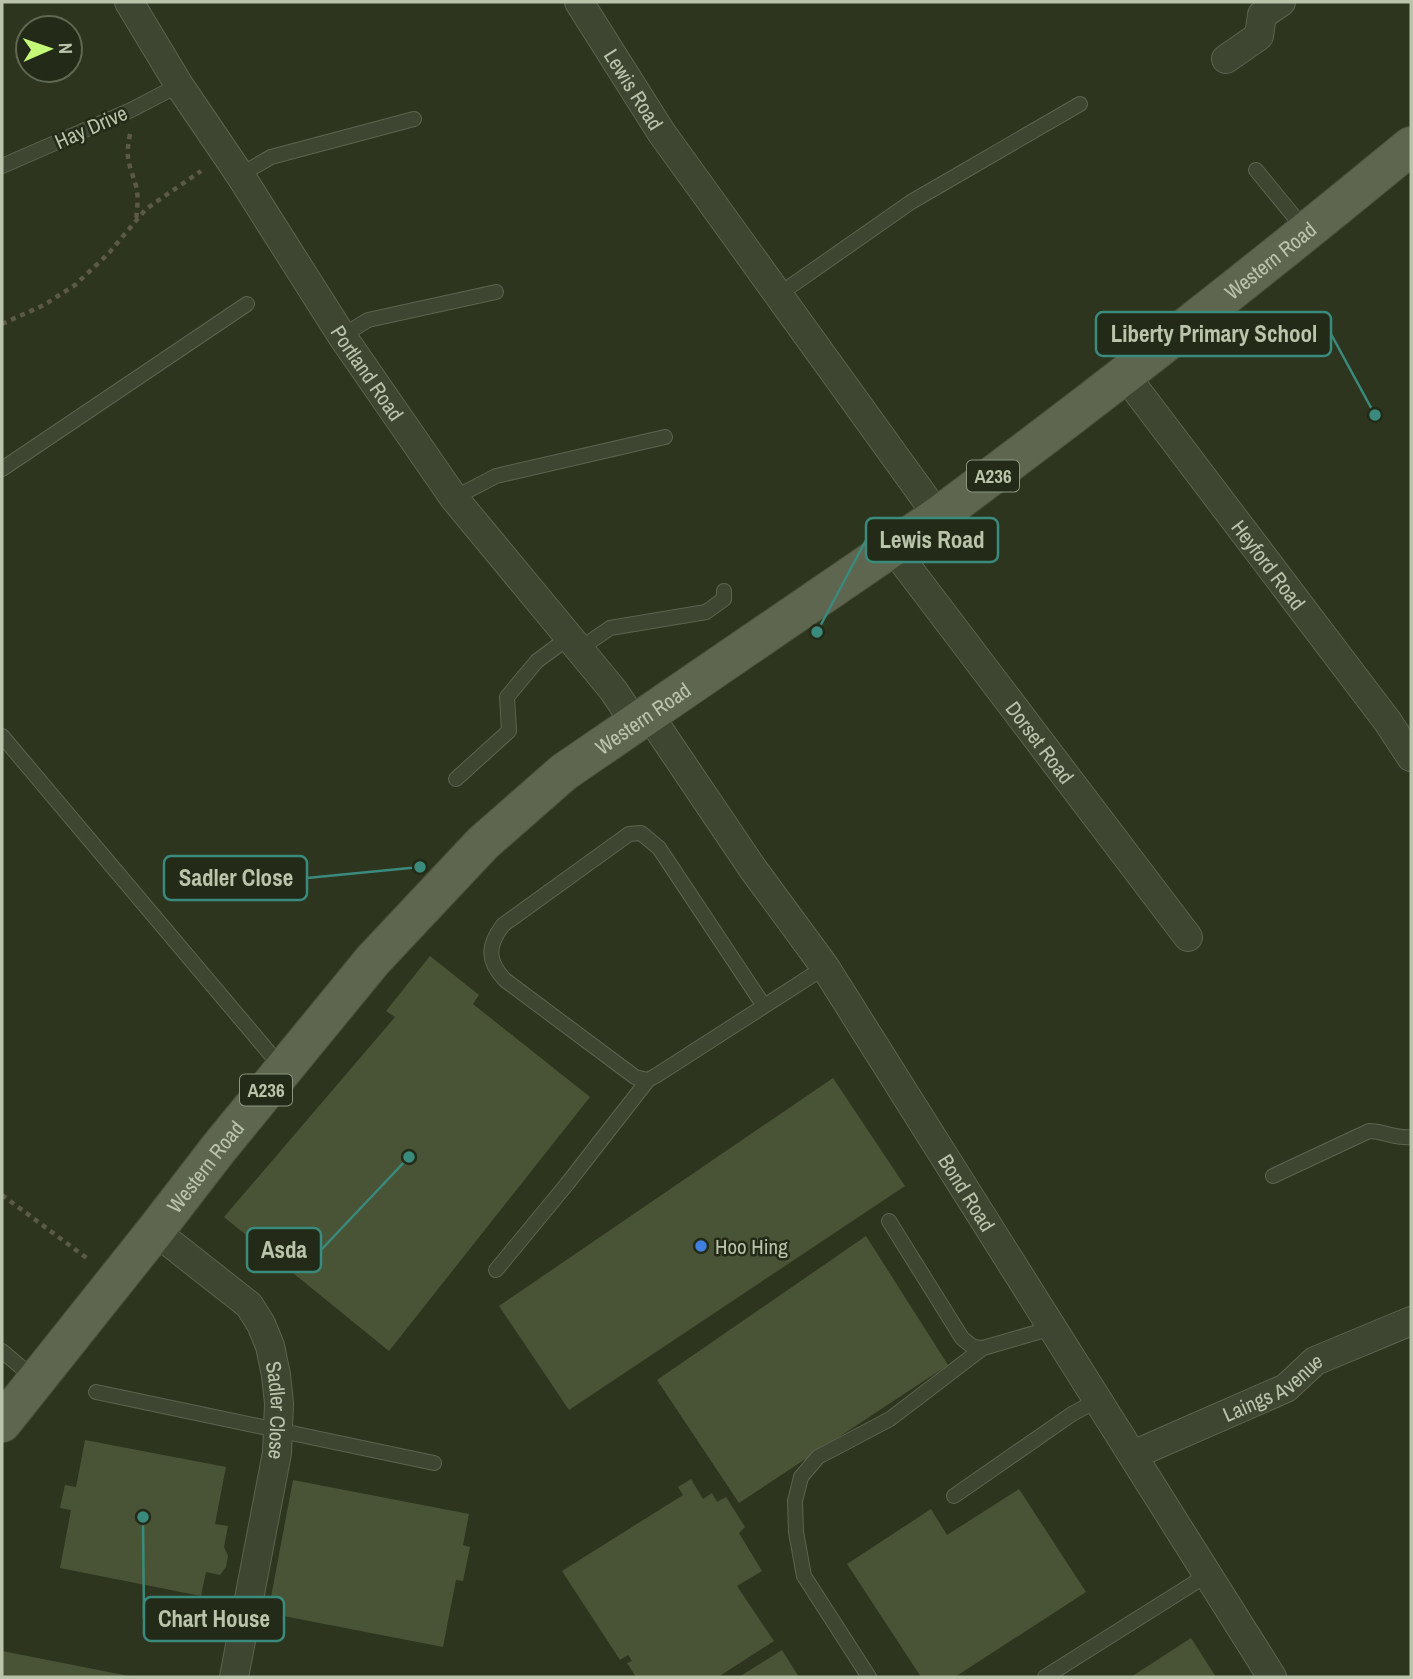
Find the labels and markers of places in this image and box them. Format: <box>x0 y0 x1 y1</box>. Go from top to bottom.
callout: Liberty Primary School <box>1096 312 1331 356</box>
callout: Lewis Road <box>866 518 998 562</box>
callout: Sadler Close <box>164 856 307 900</box>
callout: Asda <box>247 1228 321 1272</box>
place label: Hoo Hing <box>715 1232 788 1261</box>
marker: Hoo Hing <box>693 1238 709 1254</box>
callout: Chart House <box>144 1597 284 1641</box>

